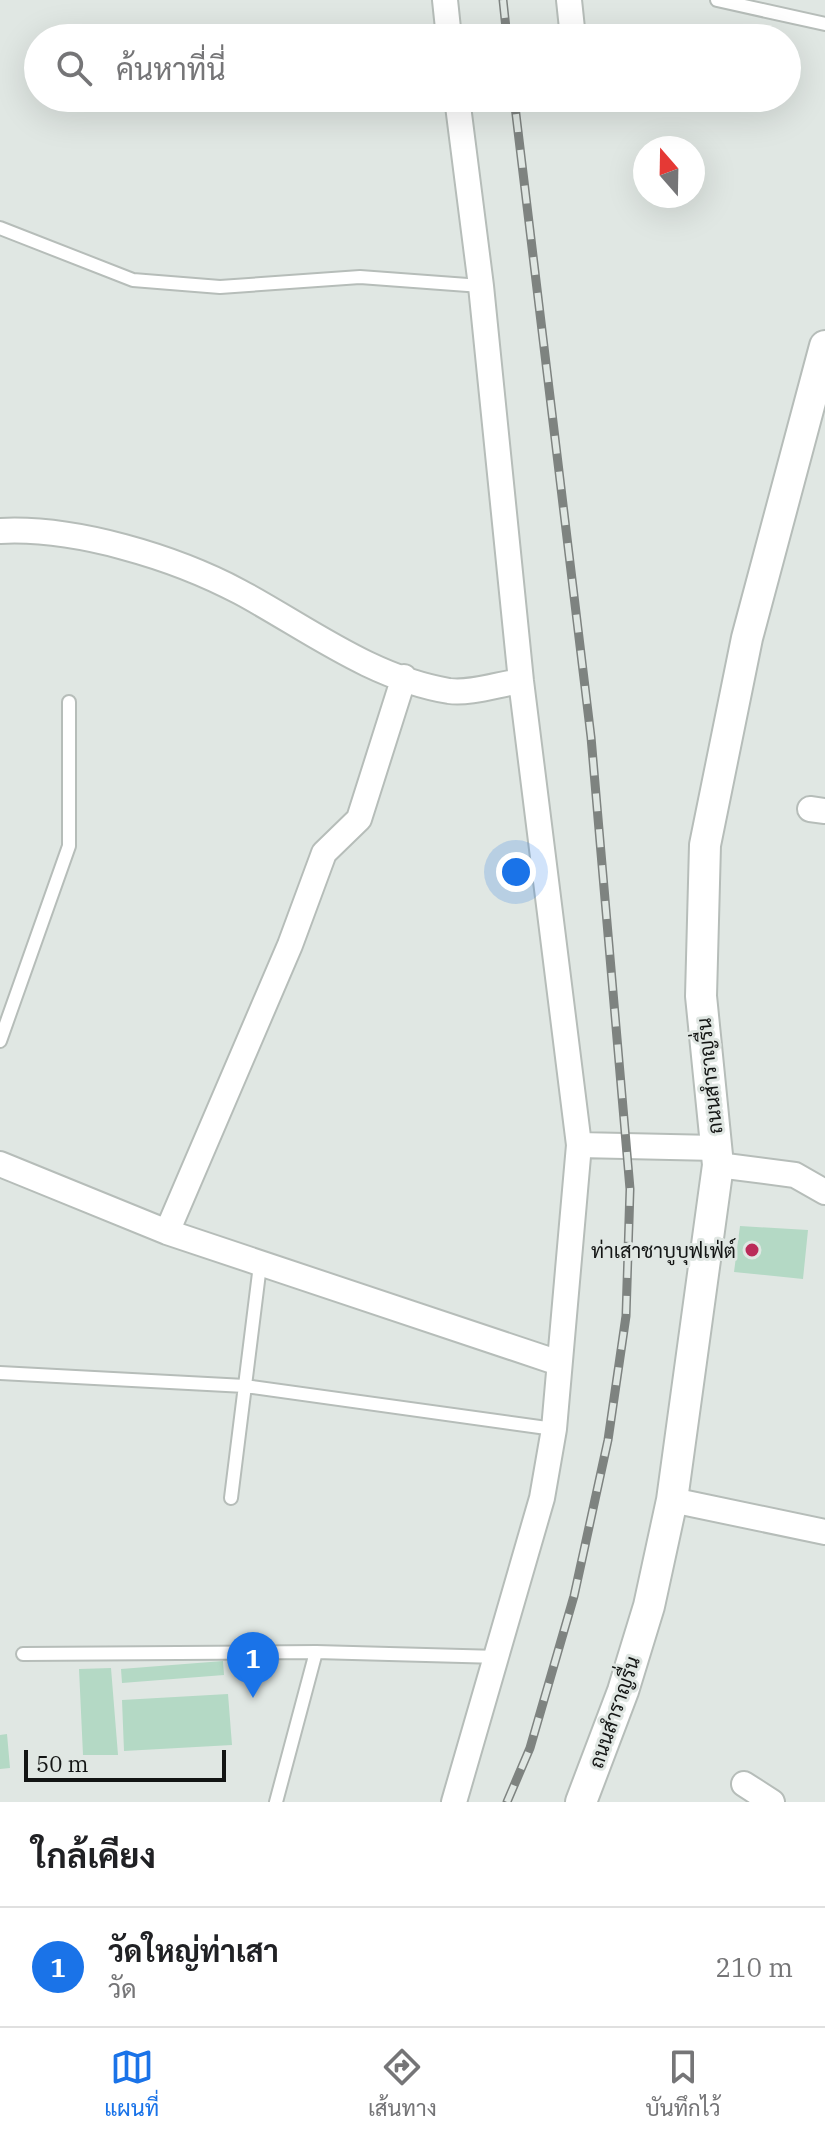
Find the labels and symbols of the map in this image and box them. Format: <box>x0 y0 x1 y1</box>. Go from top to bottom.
north arrow <box>633 136 705 208</box>
your location <box>496 852 536 892</box>
street label: ถนนสำราญรื่น <box>686 1017 729 1136</box>
place label: ท่าเสาชาบูบุฟเฟ่ต์ <box>591 1237 736 1266</box>
marker: ท่าเสาชาบูบุฟเฟ่ต์ <box>743 1241 761 1259</box>
pin: 1 <box>227 1632 279 1698</box>
street label: ถนนสำราญรื่น <box>579 1651 646 1772</box>
scale bar <box>24 1746 226 1782</box>

